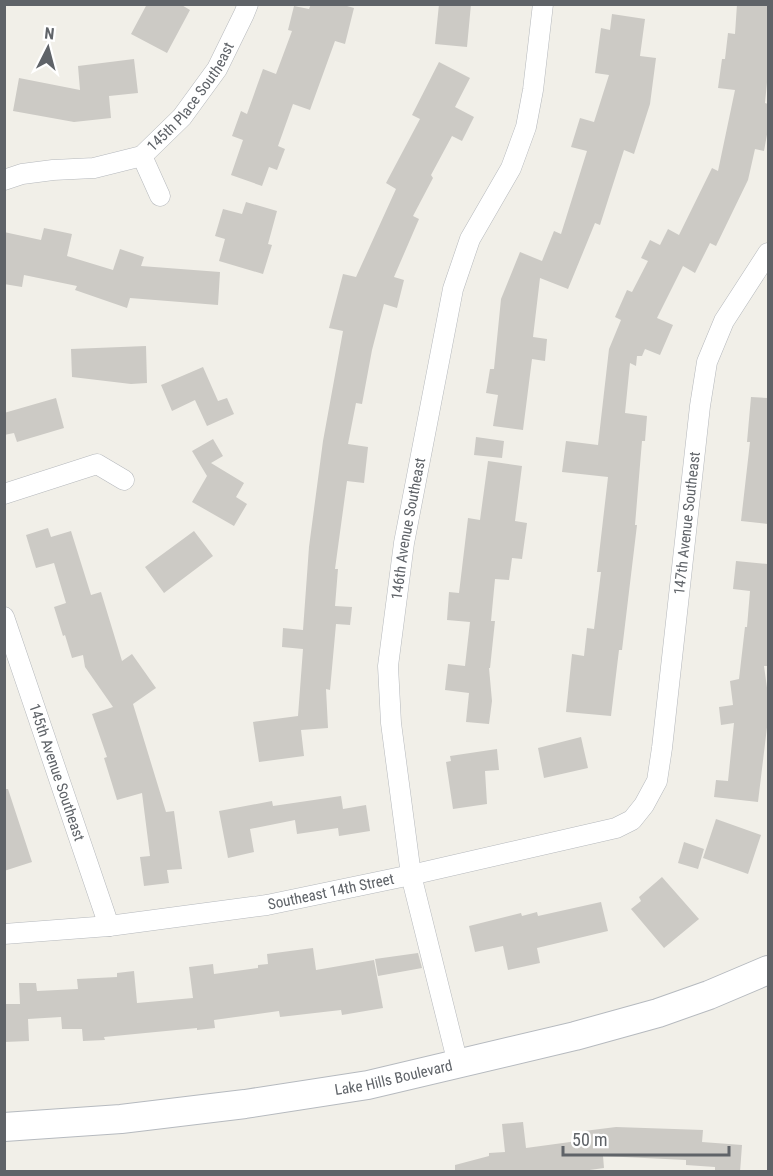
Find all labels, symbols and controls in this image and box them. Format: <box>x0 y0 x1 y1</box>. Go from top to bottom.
north arrow <box>18 18 78 78</box>
text: N <box>44 24 55 44</box>
street label: 145th Place Southeast <box>143 39 238 155</box>
street label: 147th Avenue Southeast <box>670 451 704 596</box>
street label: 146th Avenue Southeast <box>388 456 429 601</box>
street label: 145th Avenue Southeast <box>25 701 88 843</box>
street label: Southeast 14th Street <box>266 870 396 914</box>
street label: Lake Hills Boulevard <box>333 1056 454 1099</box>
scale bar <box>563 1119 730 1157</box>
text: 50 m <box>572 1129 607 1150</box>

